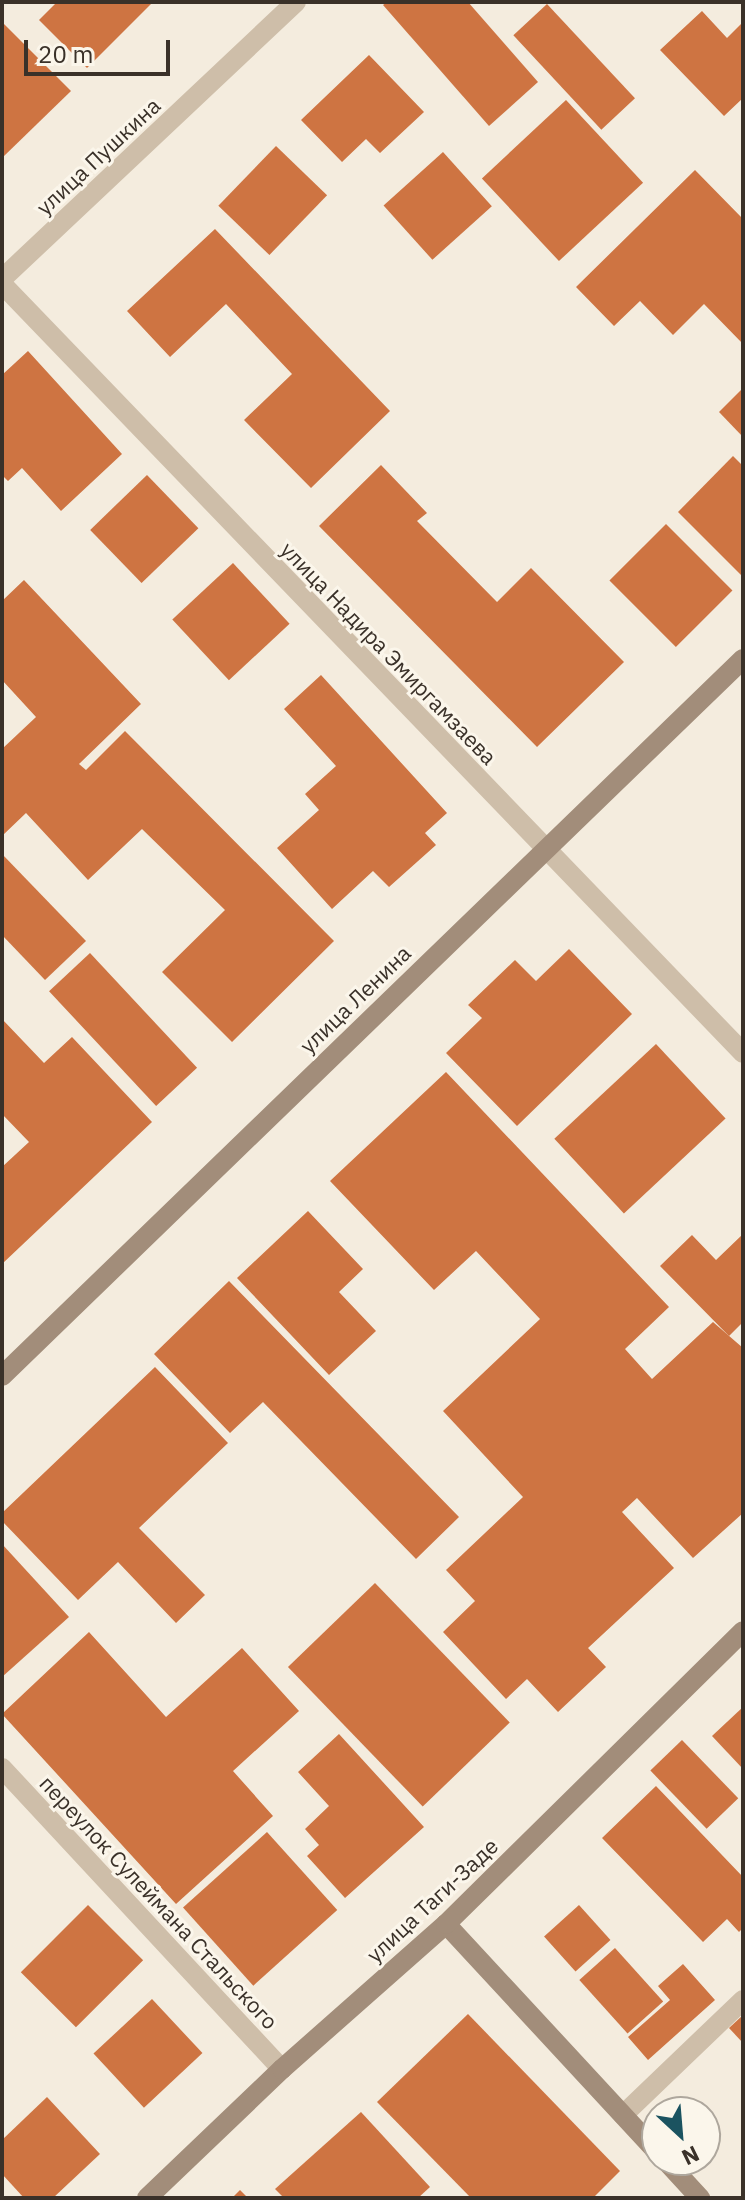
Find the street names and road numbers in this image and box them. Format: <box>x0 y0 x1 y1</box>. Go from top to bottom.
street label: улица Пушкина <box>31 92 165 220</box>
street label: улица Надира Эмиргамзаева <box>275 536 503 770</box>
street label: улица Ленина <box>294 940 416 1058</box>
street label: переулок Сулеймана Стальского <box>34 1770 284 2034</box>
street label: улица Таги-Заде <box>361 1832 503 1968</box>

